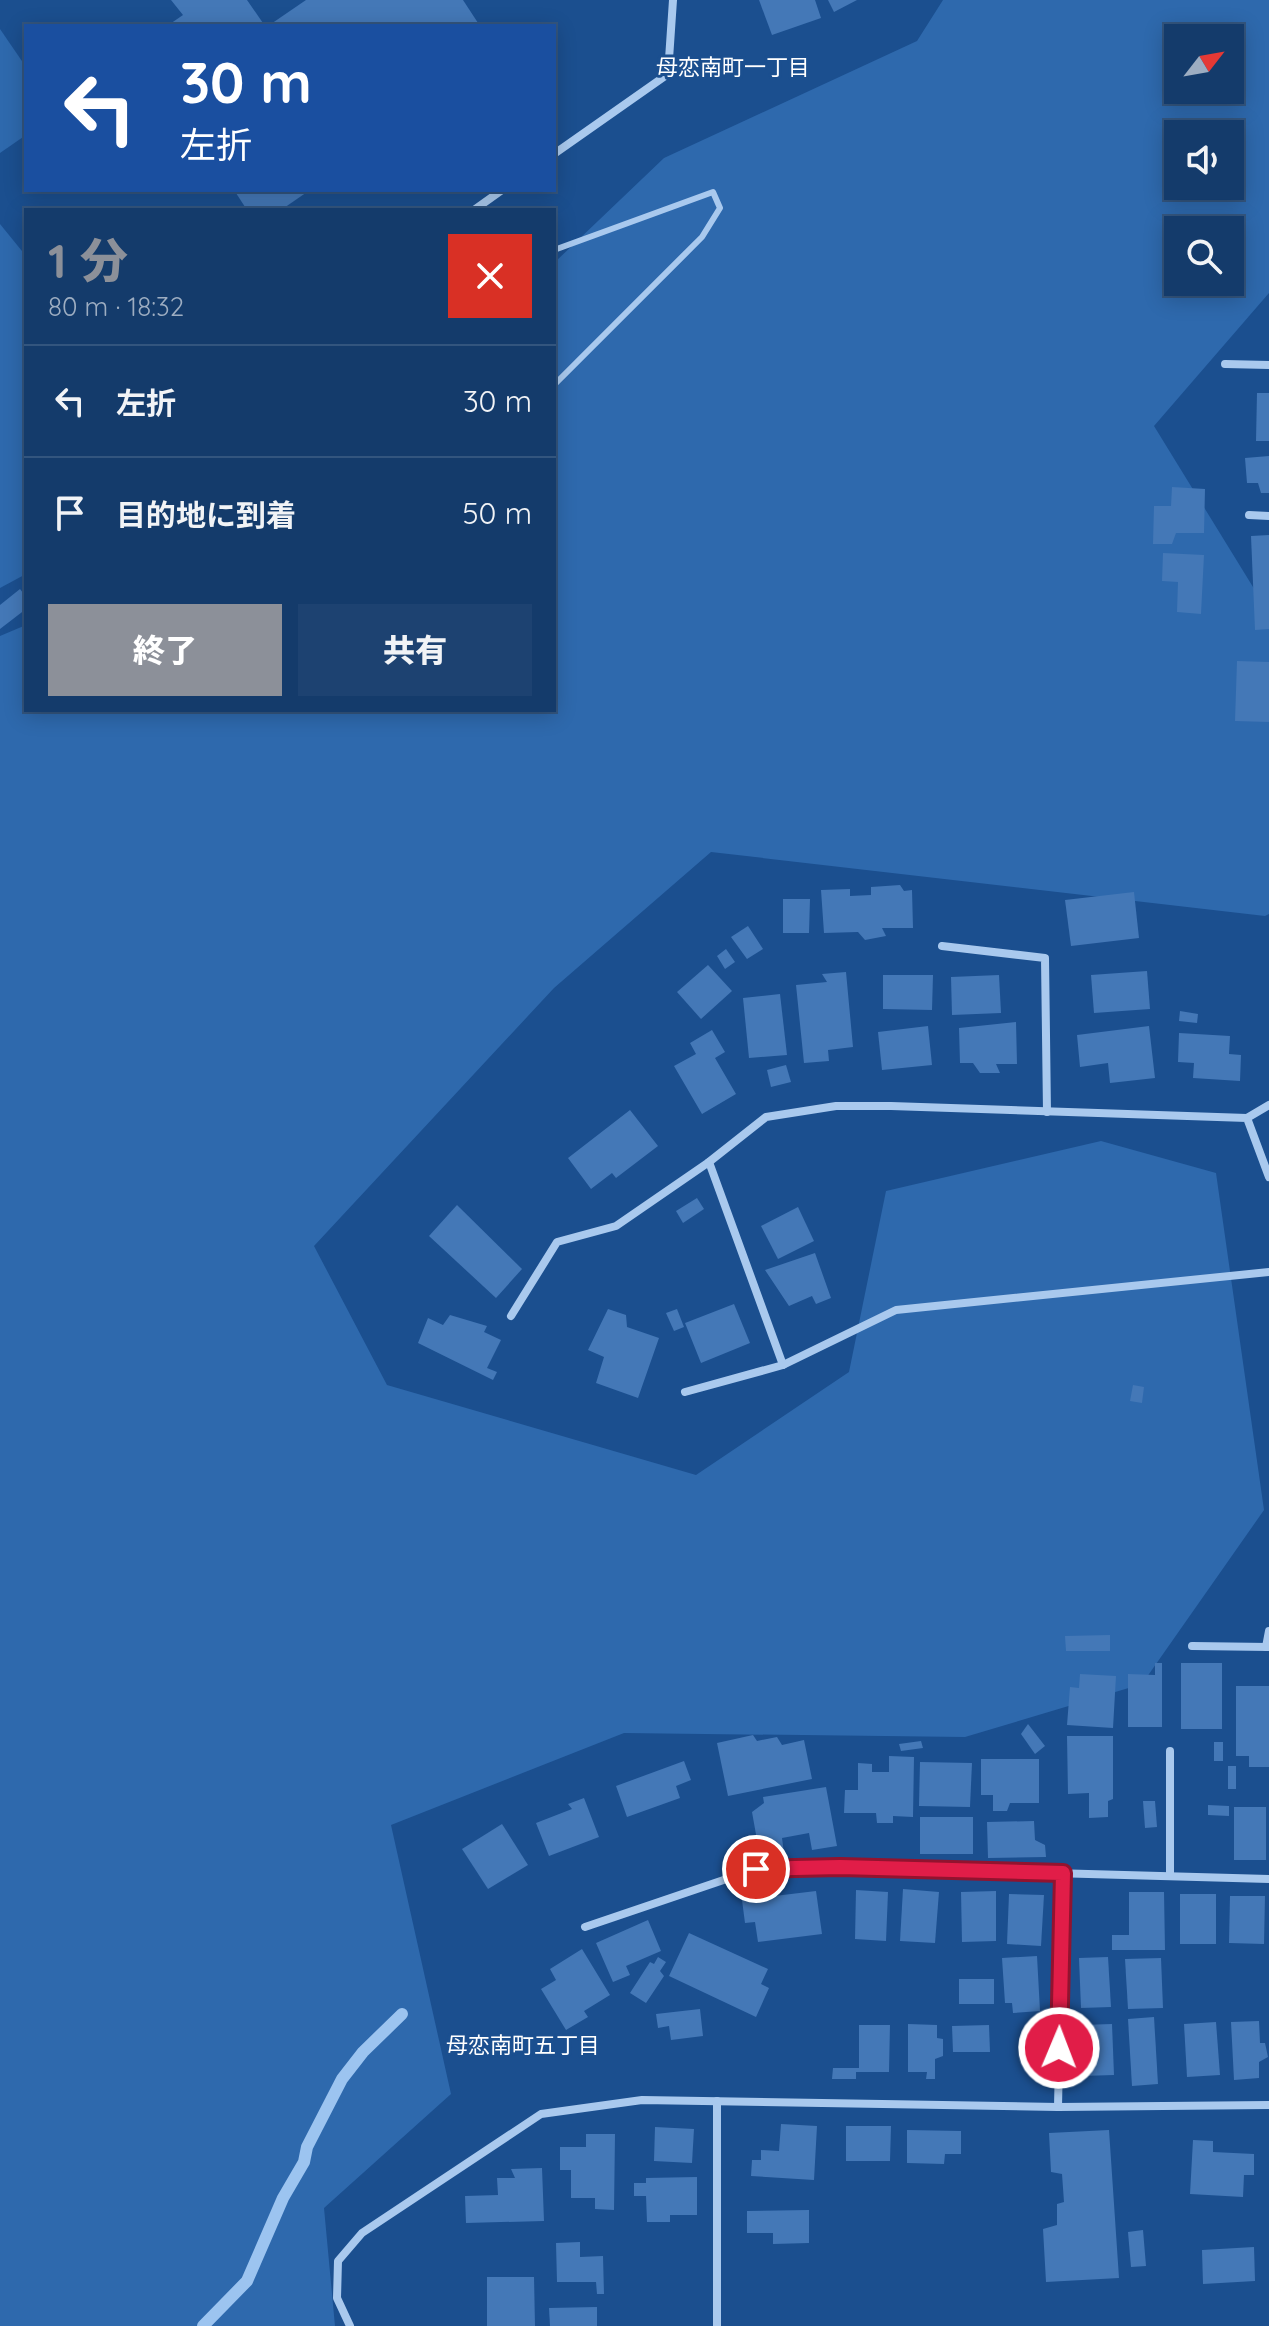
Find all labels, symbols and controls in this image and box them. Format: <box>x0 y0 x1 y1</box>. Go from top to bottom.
north arrow <box>1164 24 1244 104</box>
map controls <box>1164 24 1244 296</box>
text: 30 m <box>180 47 312 117</box>
district label: 母恋南町一丁目 <box>656 53 810 81</box>
icon: left <box>48 56 152 160</box>
button: sound <box>1164 120 1244 200</box>
text: 左折 <box>180 122 252 167</box>
button: search <box>1164 216 1244 296</box>
text: 1 分 <box>48 230 128 290</box>
button: close <box>448 234 532 318</box>
text: 80 m · 18:32 <box>48 290 184 323</box>
icon: left <box>48 379 92 423</box>
text: 30 m <box>463 382 532 420</box>
text: 左折 <box>116 384 176 422</box>
icon: arrive <box>48 491 92 535</box>
text: 50 m <box>462 494 532 532</box>
text: 目的地に到着 <box>116 496 296 534</box>
button: 終了 <box>48 604 282 696</box>
button: 共有 <box>298 604 532 696</box>
pin <box>722 1835 790 1903</box>
icon: arrive <box>734 1847 778 1891</box>
position arrow <box>1017 2006 1101 2090</box>
district label: 母恋南町五丁目 <box>446 2031 600 2059</box>

